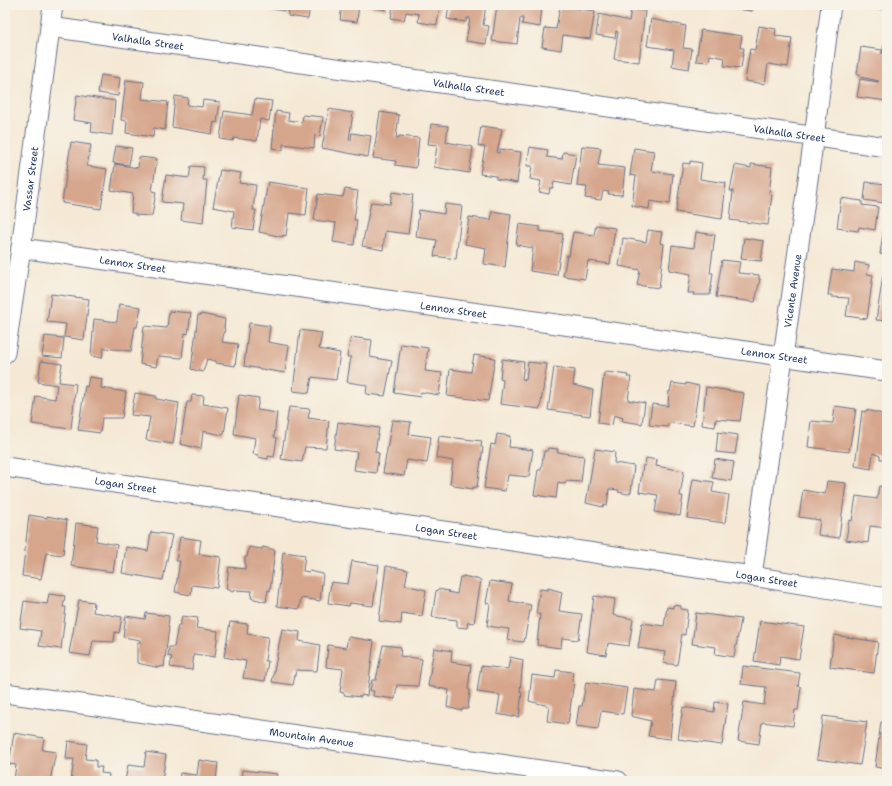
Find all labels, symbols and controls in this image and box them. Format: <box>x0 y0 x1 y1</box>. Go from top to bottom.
street label: Valhalla Street <box>111 30 185 53</box>
street label: Valhalla Street <box>432 76 505 99</box>
street label: Valhalla Street <box>753 122 826 145</box>
street label: Vassar Street <box>20 146 41 212</box>
street label: Lennox Street <box>99 253 167 276</box>
street label: Vicente Avenue <box>781 253 804 329</box>
street label: Lennox Street <box>419 299 488 321</box>
street label: Lennox Street <box>740 344 809 367</box>
street label: Logan Street <box>94 474 158 496</box>
street label: Logan Street <box>414 521 478 543</box>
street label: Logan Street <box>735 568 799 590</box>
street label: Mountain Avenue <box>269 725 355 750</box>

